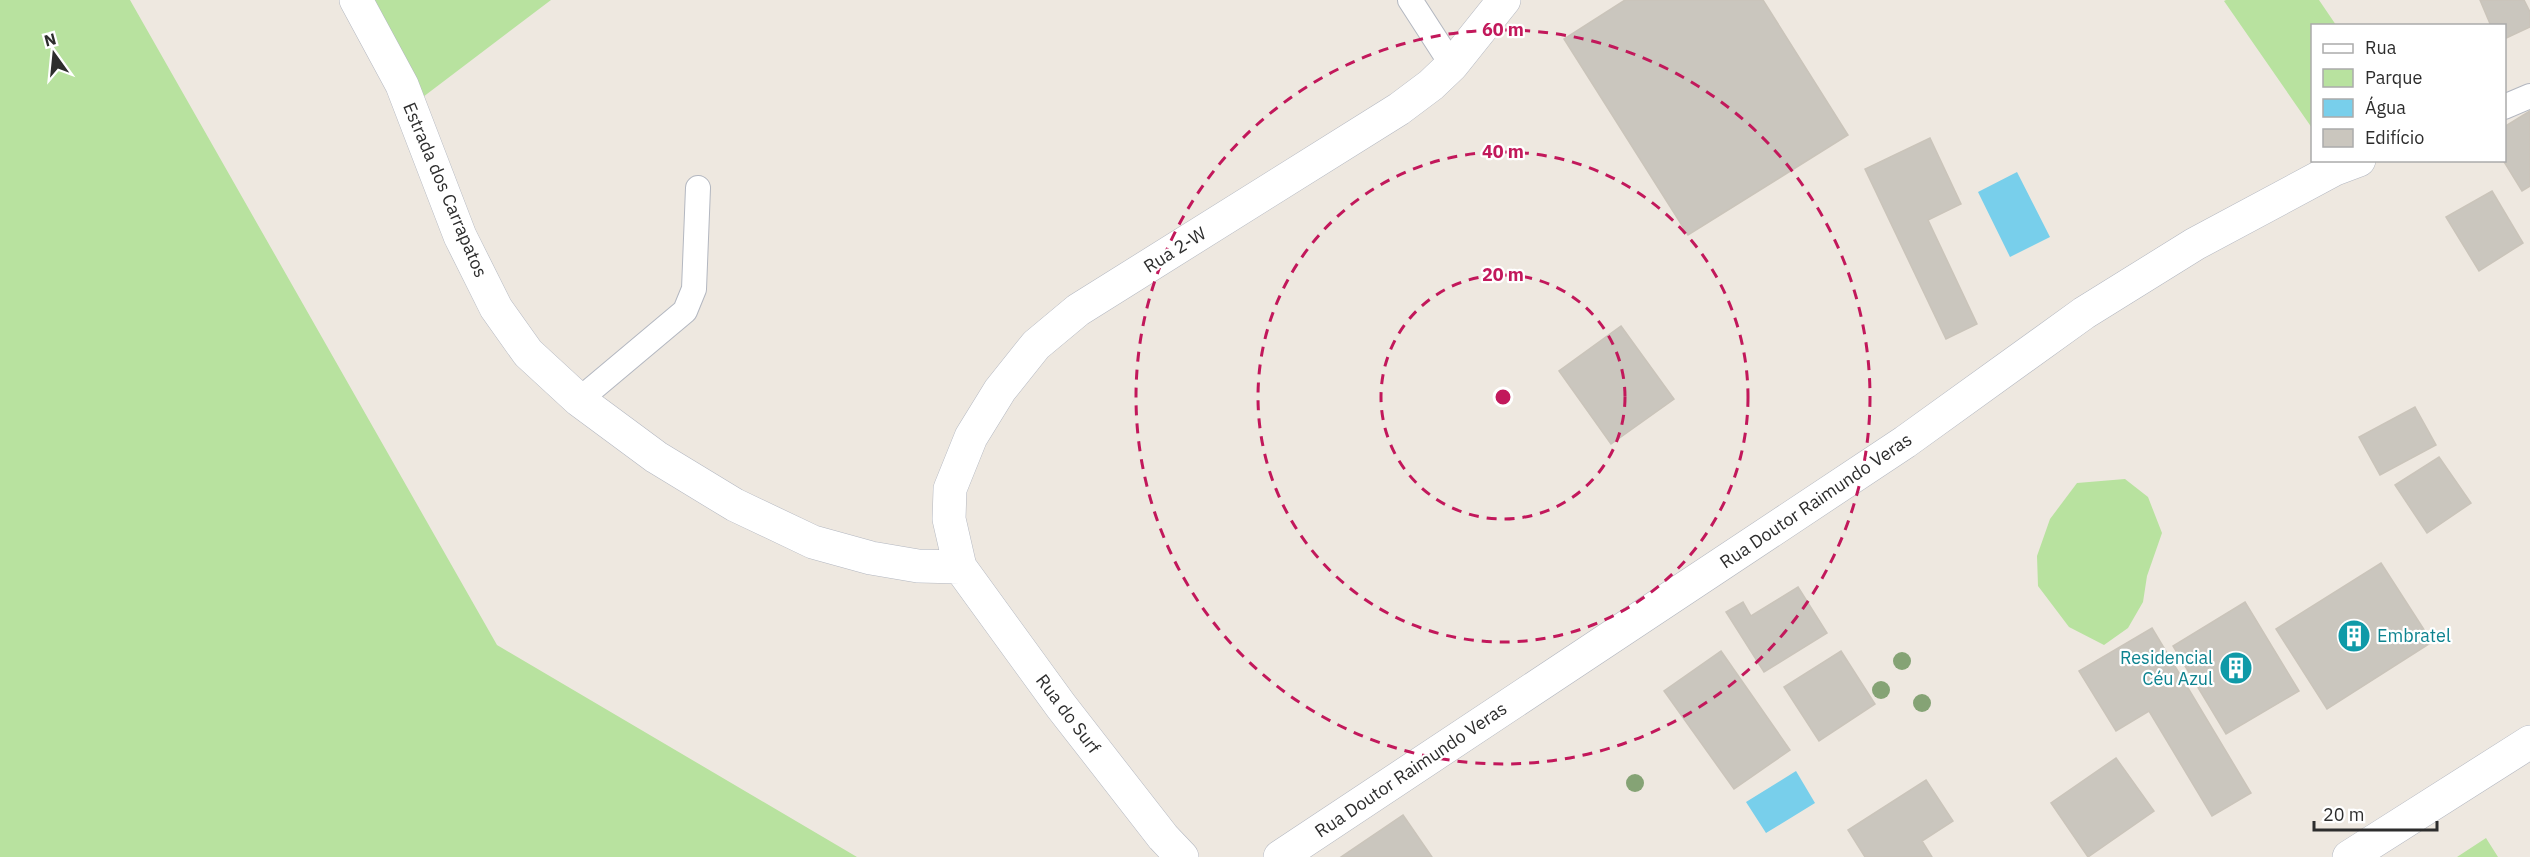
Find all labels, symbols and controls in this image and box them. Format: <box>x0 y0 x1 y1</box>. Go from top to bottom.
text: 60 m <box>1482 18 1524 41</box>
north arrow <box>24 24 84 84</box>
legend <box>2311 24 2506 162</box>
text: N <box>42 28 58 51</box>
text: Rua <box>2365 36 2397 59</box>
text: Parque <box>2365 66 2423 89</box>
text: Água <box>2365 96 2406 119</box>
street label: Estrada dos Carrapatos <box>398 99 493 281</box>
text: Edifício <box>2365 126 2424 149</box>
text: 40 m <box>1482 140 1524 163</box>
street label: Rua 2-W <box>1139 221 1210 278</box>
text: 20 m <box>1482 263 1524 286</box>
centre of rings <box>1493 387 1513 407</box>
street label: Rua Doutor Raimundo Veras <box>1715 428 1916 574</box>
building icon: Embratel <box>2336 618 2372 654</box>
place label: Embratel <box>2377 624 2451 647</box>
place label: Residencial Céu Azul <box>2120 646 2213 690</box>
building icon: Residencial Céu Azul <box>2218 650 2254 686</box>
street label: Rua do Surf <box>1031 669 1106 758</box>
street label: Rua Doutor Raimundo Veras <box>1310 697 1511 843</box>
scale bar <box>2314 794 2437 832</box>
text: 20 m <box>2323 803 2365 826</box>

